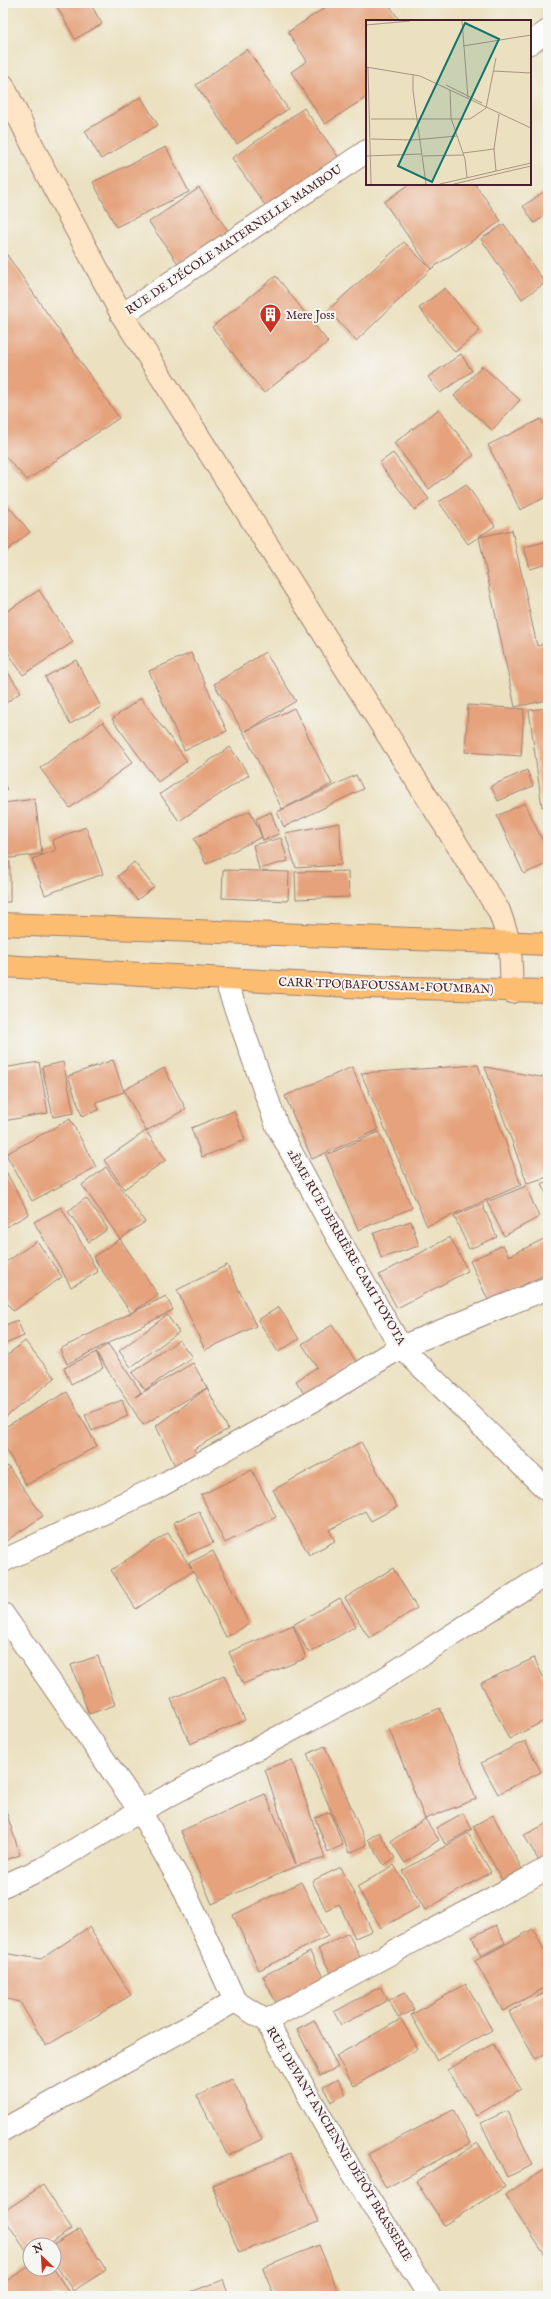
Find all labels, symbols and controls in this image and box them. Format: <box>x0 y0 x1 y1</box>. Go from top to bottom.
inset map <box>366 20 531 185</box>
street label: RUE DE L'ÉCOLE MATERNELLE MAMBOU <box>122 160 346 318</box>
building icon: Mere Joss <box>257 302 283 335</box>
place label: Mere Joss <box>286 308 335 324</box>
street label: CARR TPO(BAFOUSSAM-FOUMBAN) <box>278 975 494 997</box>
street label: 2ÈME RUE DERRIÈRE CAMI TOYOTA <box>284 1146 410 1348</box>
street label: RUE DEVANT ANCIENNE DÉPÔT BRASSERIE <box>263 2023 416 2264</box>
north arrow <box>22 2237 62 2277</box>
text: N <box>30 2240 46 2258</box>

